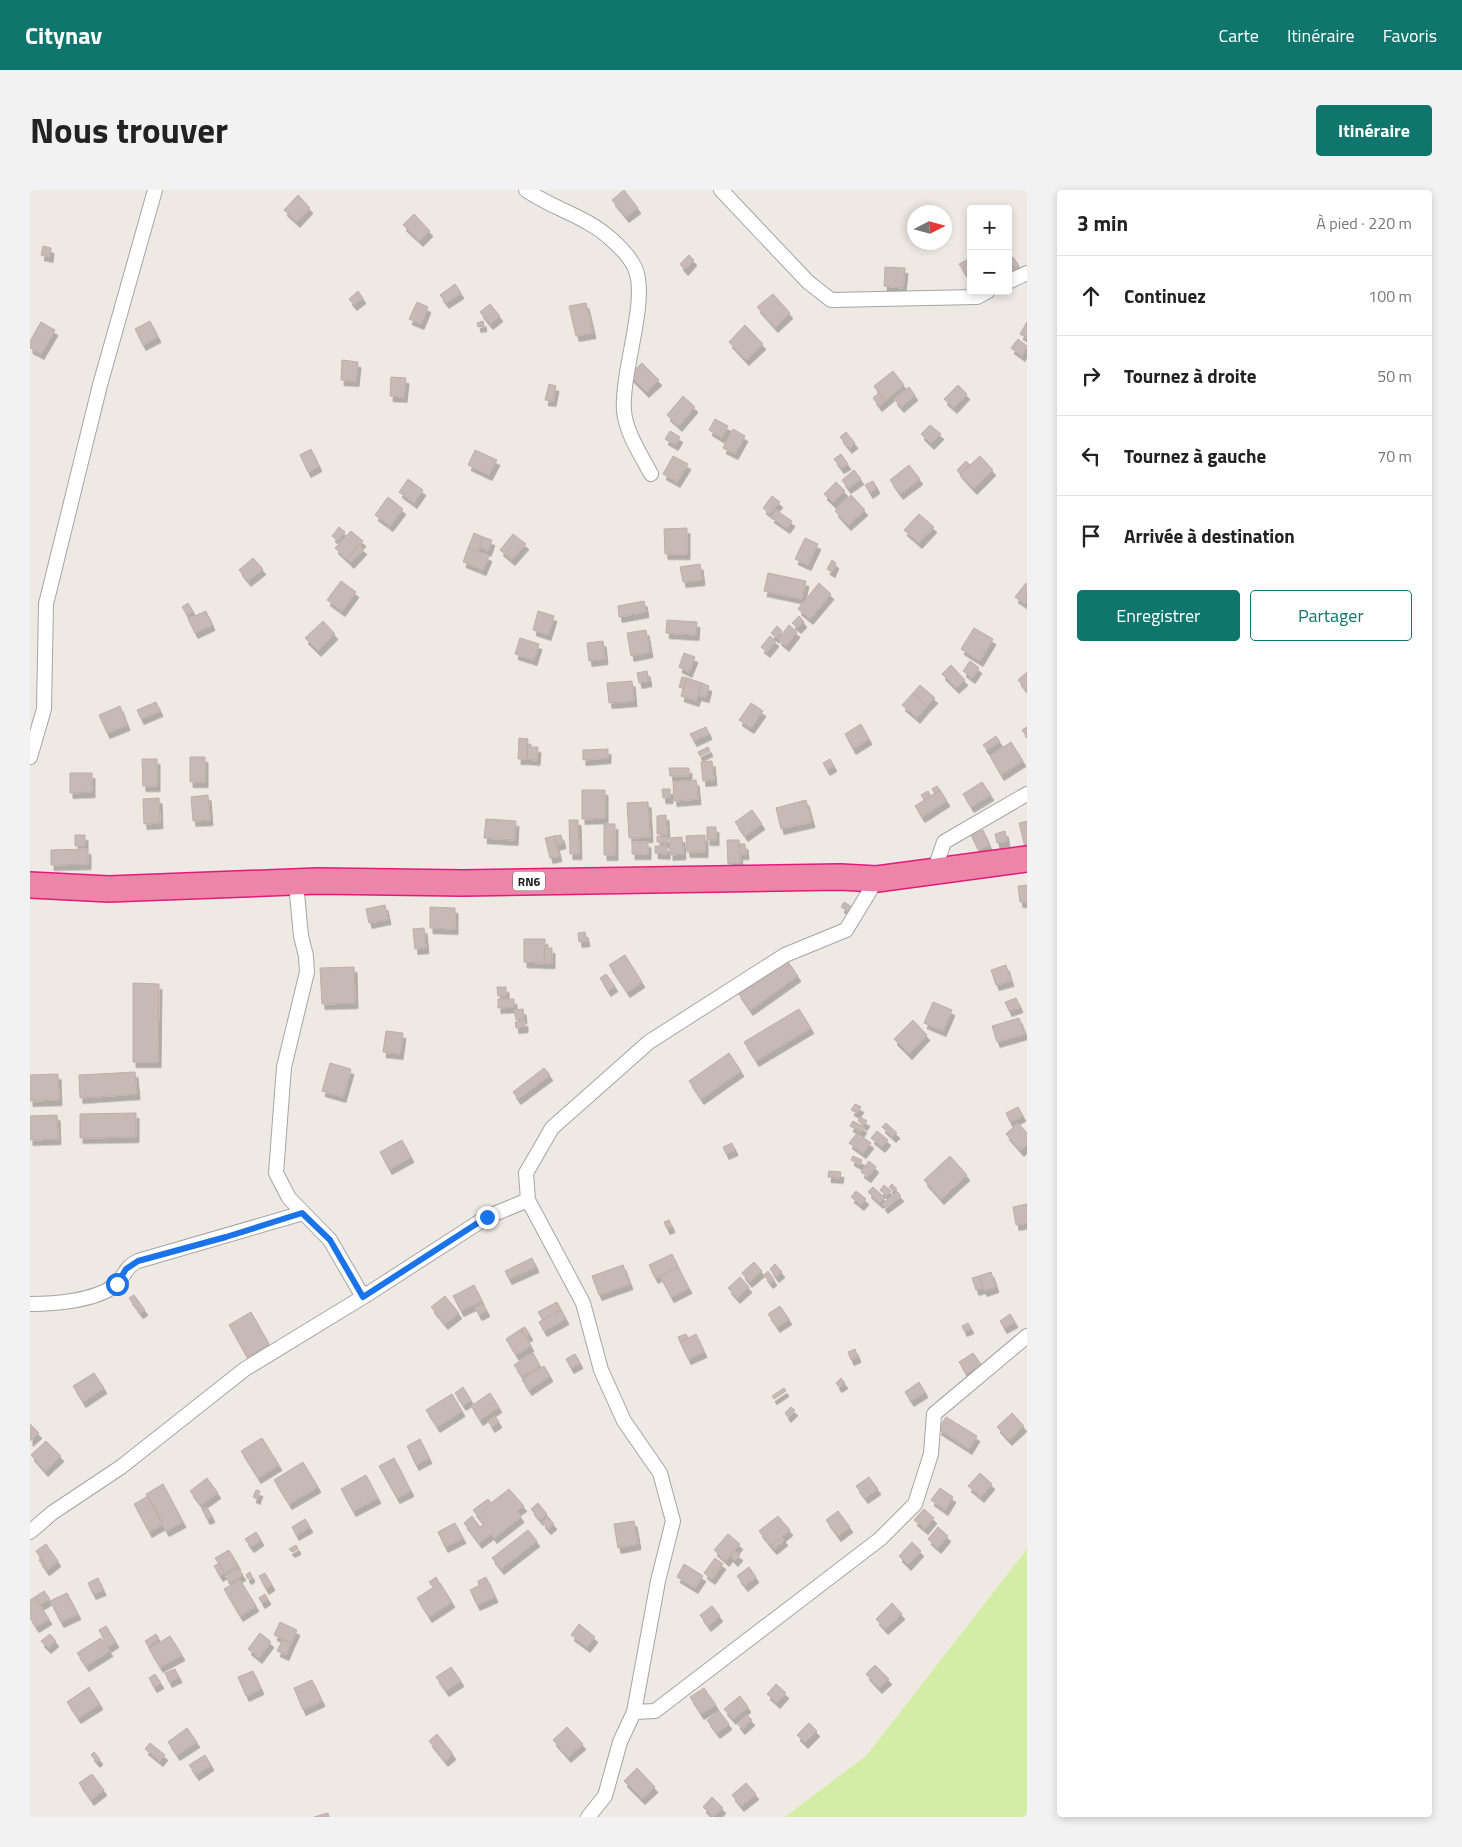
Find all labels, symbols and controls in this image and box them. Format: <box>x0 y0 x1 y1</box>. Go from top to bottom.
text: Citynav <box>25 17 102 53</box>
text: Carte <box>1218 22 1259 49</box>
text: Itinéraire <box>1287 22 1355 49</box>
text: Favoris <box>1383 22 1437 49</box>
text: Nous trouver <box>30 103 228 157</box>
button: Itinéraire <box>1316 105 1432 156</box>
north arrow <box>907 205 952 250</box>
map controls <box>967 205 1012 295</box>
button: + <box>967 205 1012 250</box>
text: 3 min <box>1077 207 1128 239</box>
text: À pied · 220 m <box>1316 211 1412 235</box>
button: − <box>967 250 1012 295</box>
text: Continuez <box>1124 281 1206 310</box>
icon: ahead <box>1077 282 1105 310</box>
text: 100 m <box>1368 284 1412 308</box>
text: Tournez à droite <box>1124 361 1256 390</box>
icon: right <box>1077 362 1105 390</box>
text: 50 m <box>1377 364 1412 388</box>
text: Tournez à gauche <box>1124 441 1266 470</box>
icon: left <box>1077 442 1105 470</box>
text: 70 m <box>1377 444 1412 468</box>
text: Arrivée à destination <box>1124 521 1295 550</box>
icon: arrive <box>1077 522 1105 550</box>
button: Enregistrer <box>1077 590 1240 641</box>
button: Partager <box>1250 590 1412 641</box>
road number: RN6 <box>513 871 545 890</box>
route end <box>476 1206 499 1229</box>
route start <box>106 1273 129 1296</box>

